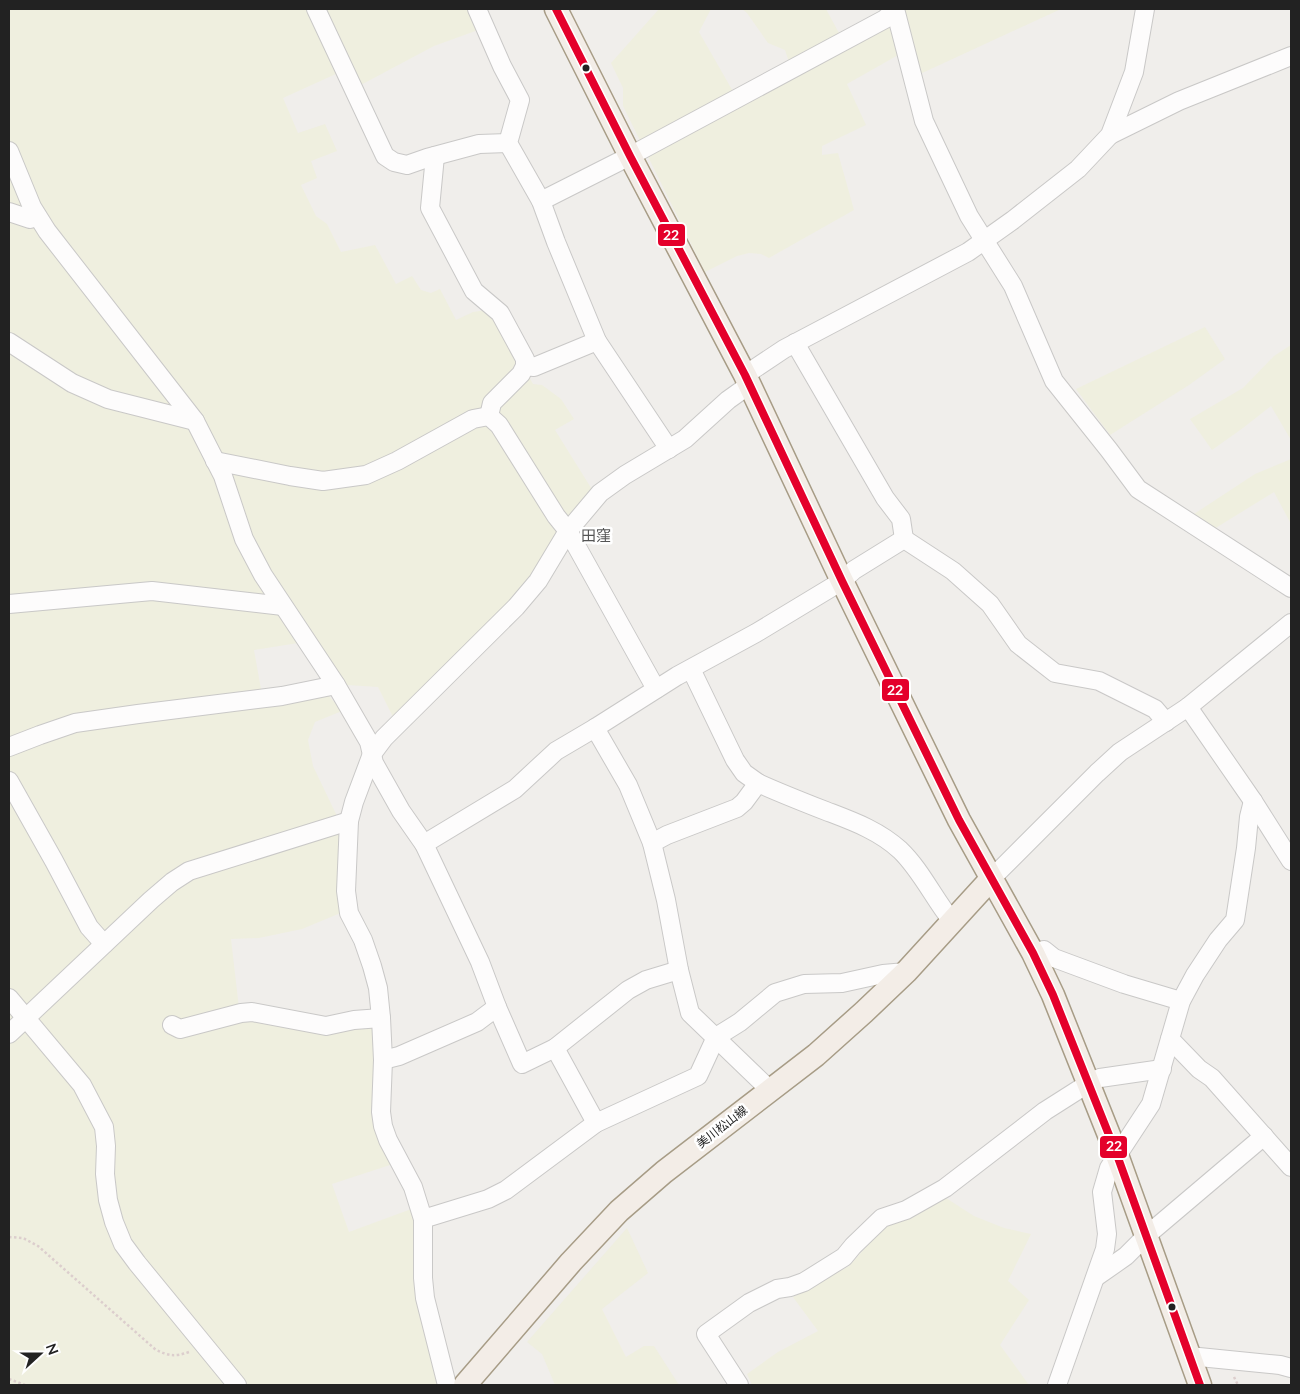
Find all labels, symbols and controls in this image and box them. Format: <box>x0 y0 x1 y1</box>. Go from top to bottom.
unlabelled marker <box>581 63 591 73</box>
line badge: 22 <box>657 223 686 247</box>
text: 22 <box>663 226 679 243</box>
district label: 田窪 <box>581 526 611 544</box>
line badge: 22 <box>881 678 910 702</box>
text: 22 <box>887 681 903 698</box>
street label: 美川松山線 <box>693 1102 750 1151</box>
line badge: 22 <box>1099 1135 1128 1159</box>
text: 22 <box>1106 1137 1122 1154</box>
unlabelled marker <box>1167 1302 1177 1312</box>
north arrow <box>15 1329 65 1379</box>
text: N <box>43 1341 62 1357</box>

